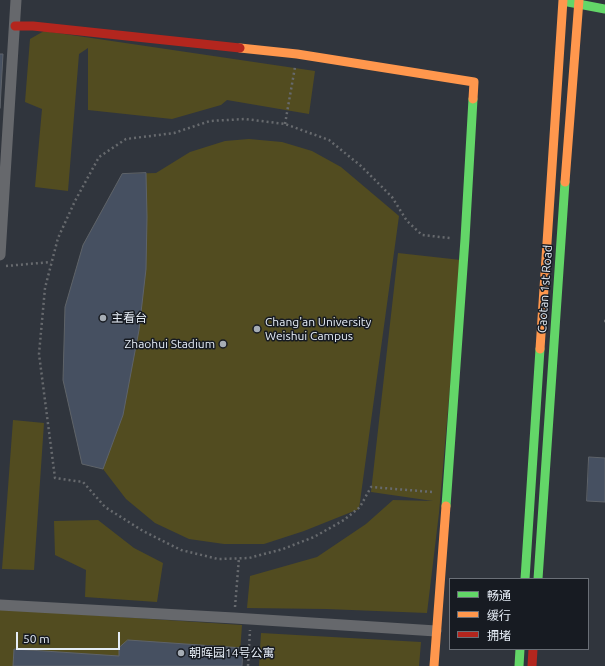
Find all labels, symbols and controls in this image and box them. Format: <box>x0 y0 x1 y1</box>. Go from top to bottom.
street label: Caotan 1st Road <box>535 245 555 333</box>
place label: 主看台 <box>111 311 147 325</box>
marker: 主看台 <box>98 313 108 323</box>
place label: Chang'an University Weishui Campus <box>265 315 371 343</box>
marker: Chang'an University Weishui Campus <box>252 324 262 334</box>
place label: Zhaohui Stadium <box>125 337 215 351</box>
marker: Zhaohui Stadium <box>218 339 228 349</box>
legend <box>449 578 589 650</box>
text: 畅通 <box>487 589 511 602</box>
text: 缓行 <box>487 609 511 622</box>
scale bar <box>18 624 122 650</box>
text: 拥堵 <box>487 629 511 642</box>
text: 50 m <box>23 632 50 645</box>
place label: 朝晖园14号公寓 <box>189 646 275 660</box>
marker: 朝晖园14号公寓 <box>176 648 186 658</box>

